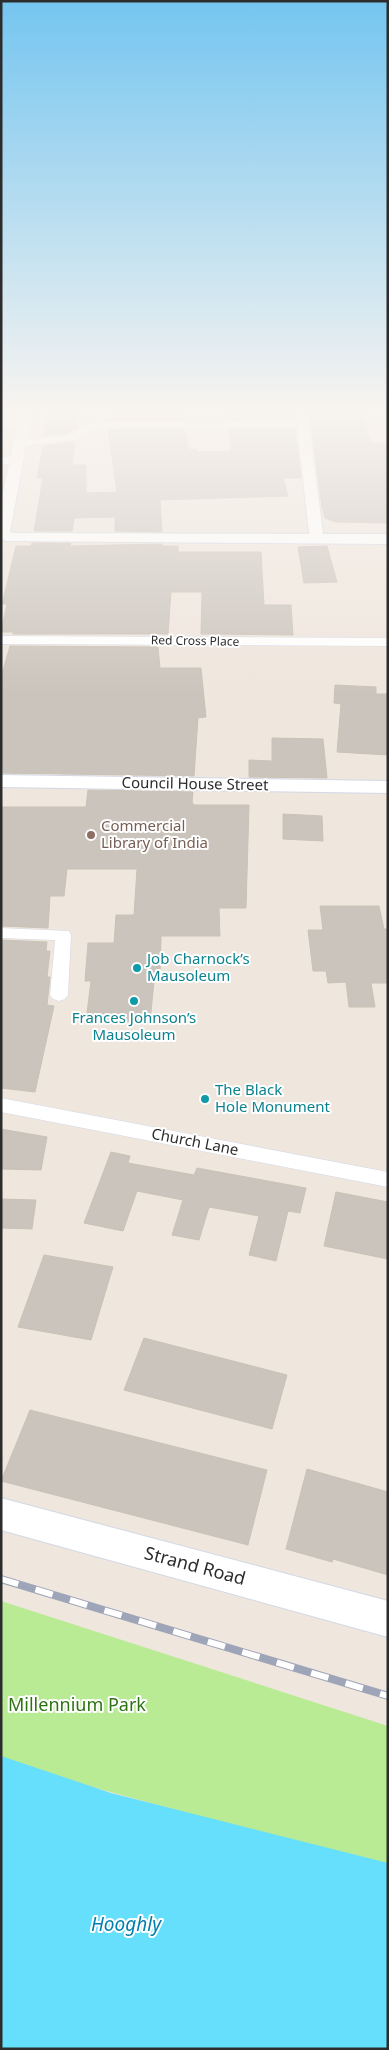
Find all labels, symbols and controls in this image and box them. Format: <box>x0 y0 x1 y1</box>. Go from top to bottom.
street label: Red Cross Place <box>151 631 240 650</box>
street label: Council House Street <box>121 772 269 794</box>
place label: Commercial Library of India <box>101 815 208 852</box>
marker: Commercial Library of India <box>85 829 97 841</box>
place label: Job Charnock’s Mausoleum <box>145 948 250 985</box>
marker: Job Charnock’s Mausoleum <box>131 962 143 974</box>
marker: Frances Johnson’s Mausoleum <box>128 995 140 1007</box>
place label: Frances Johnson’s Mausoleum <box>72 1007 196 1044</box>
place label: The Black Hole Monument <box>215 1079 330 1116</box>
marker: The Black Hole Monument <box>199 1093 211 1105</box>
street label: Church Lane <box>150 1123 240 1159</box>
street label: Strand Road <box>142 1540 248 1590</box>
park label: Millennium Park <box>8 1692 146 1716</box>
water label: Hooghly <box>91 1911 162 1937</box>

